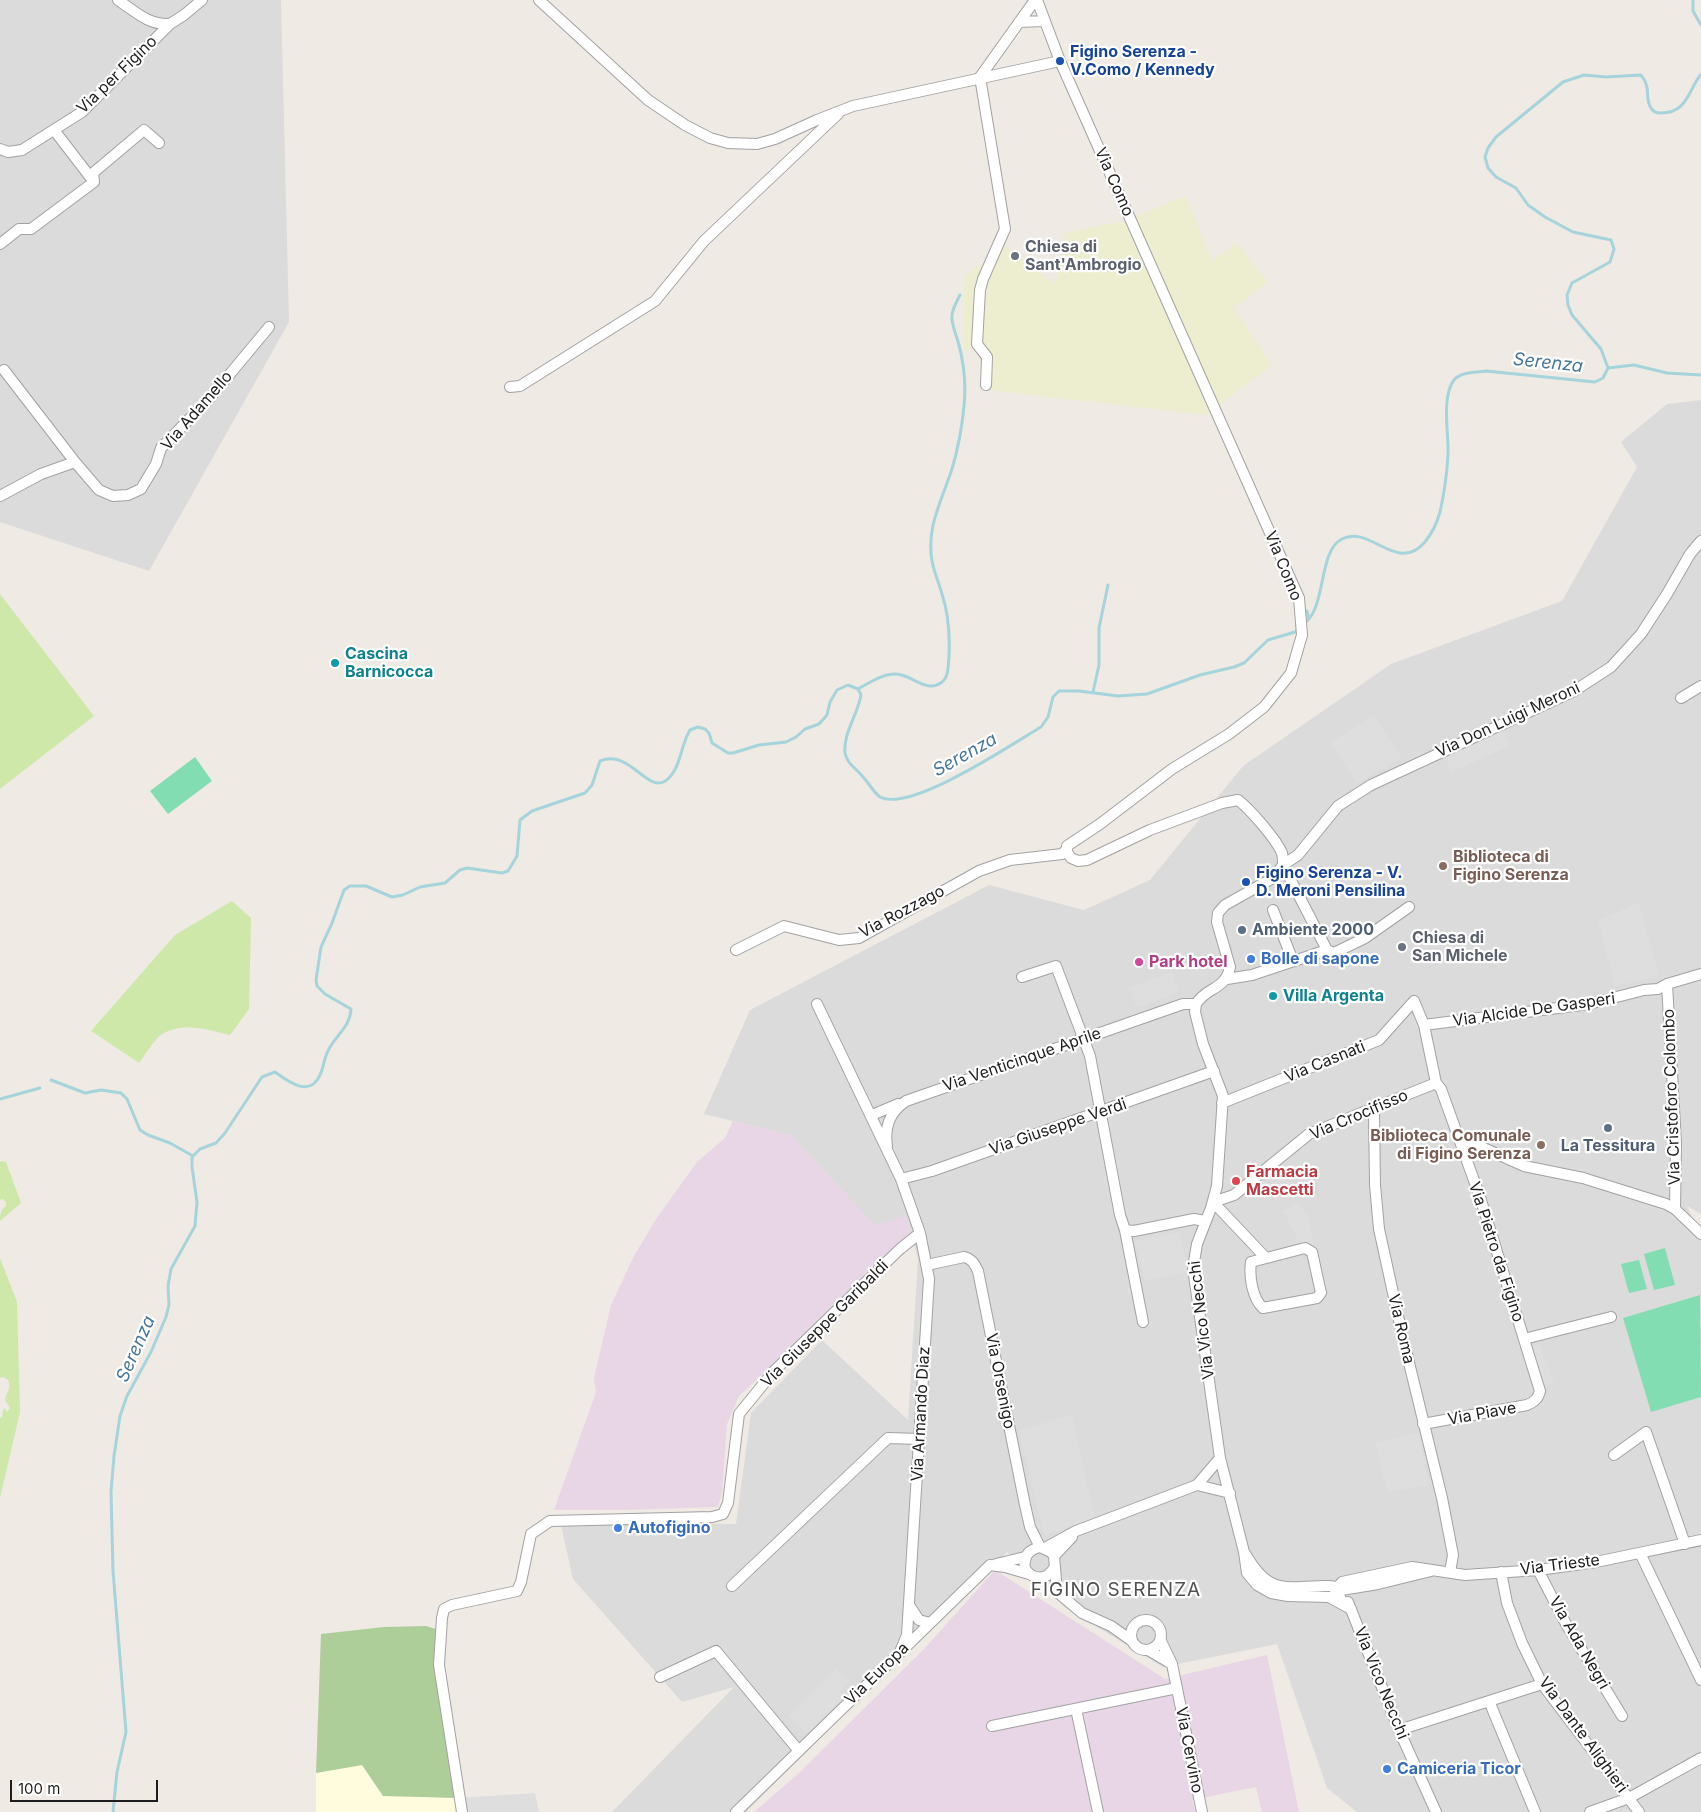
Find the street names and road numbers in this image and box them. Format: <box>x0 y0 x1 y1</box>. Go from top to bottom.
street label: Via per Figino <box>73 32 161 118</box>
street label: Via Como <box>1090 145 1138 219</box>
street label: Via Adamello <box>157 367 237 455</box>
street label: Via Como <box>1260 528 1306 604</box>
street label: Via Don Luigi Meroni <box>1433 678 1583 762</box>
street label: Via Rozzago <box>856 881 948 943</box>
street label: Via Alcide De Gasperi <box>1451 989 1617 1031</box>
street label: Via Cristoforo Colombo <box>1659 1009 1685 1185</box>
street label: Via Venticinque Aprile <box>940 1024 1104 1096</box>
street label: Via Casnati <box>1282 1037 1368 1087</box>
street label: Via Crocifisso <box>1307 1086 1411 1144</box>
street label: Via Giuseppe Verdi <box>987 1095 1129 1159</box>
street label: Via Pietro da Figino <box>1464 1179 1528 1325</box>
street label: Via Giuseppe Garibaldi <box>757 1256 893 1392</box>
street label: Via Vico Necchi <box>1185 1260 1219 1380</box>
street label: Via Roma <box>1384 1292 1418 1366</box>
street label: Via Orsenigo <box>981 1331 1019 1431</box>
street label: Via Armando Diaz <box>908 1346 934 1482</box>
street label: Via Piave <box>1446 1399 1518 1429</box>
street label: Via Trieste <box>1519 1551 1601 1579</box>
street label: Via Ada Negri <box>1545 1593 1613 1693</box>
street label: Via Vico Necchi <box>1350 1624 1412 1742</box>
street label: Via Europa <box>841 1639 913 1709</box>
street label: Via Dante Alighieri <box>1534 1673 1632 1797</box>
street label: Via Cervino <box>1171 1705 1207 1795</box>

